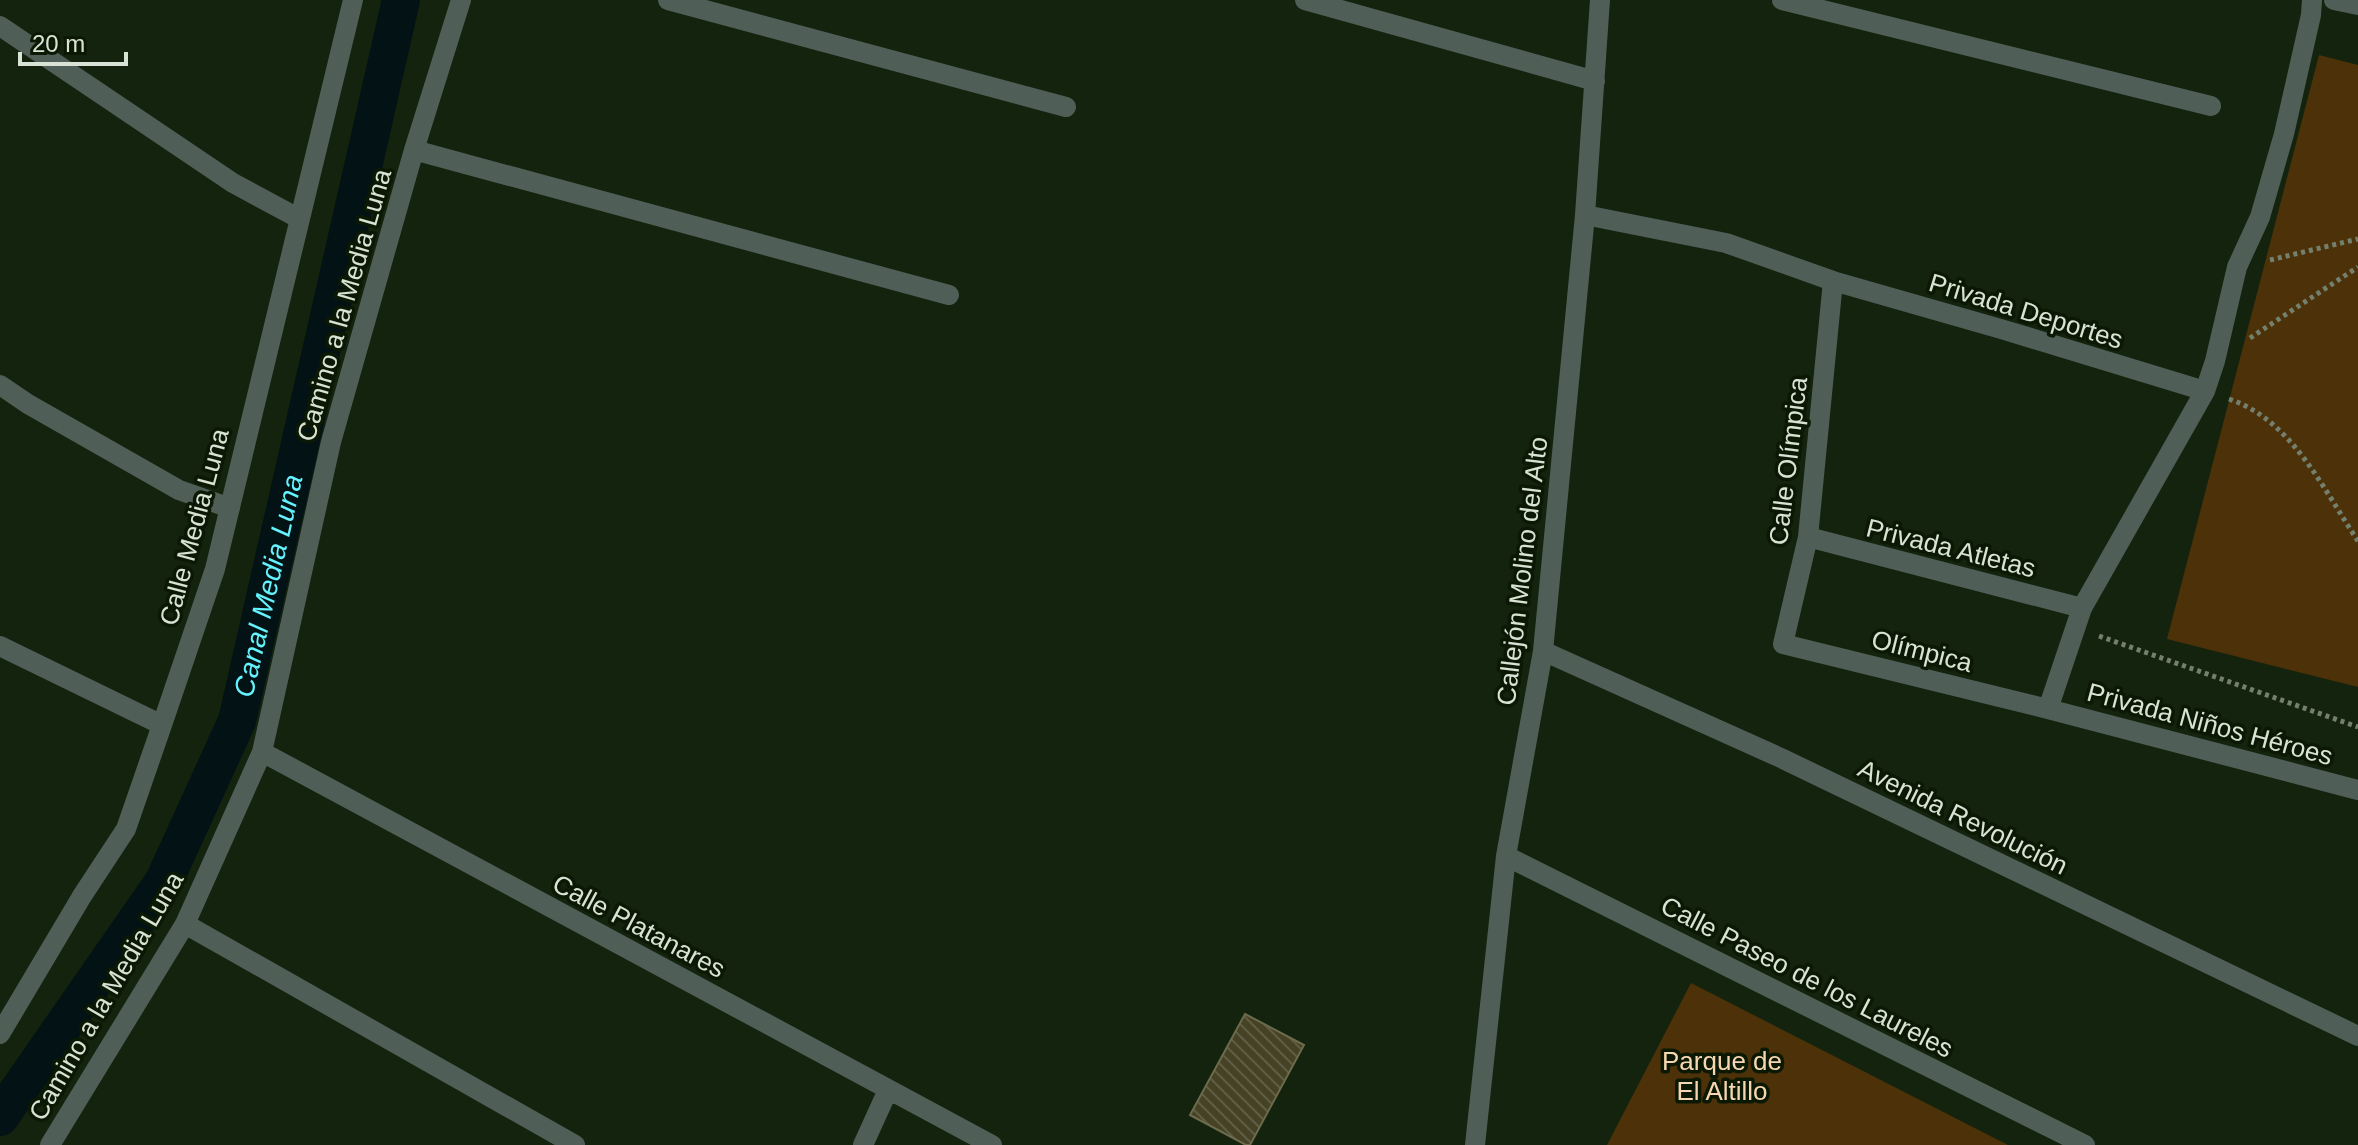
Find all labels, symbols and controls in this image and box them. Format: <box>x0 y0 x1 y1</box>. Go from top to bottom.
scale bar <box>20 16 126 66</box>
text: 20 m <box>32 30 85 57</box>
street label: Camino a la Media Luna <box>291 165 397 445</box>
street label: Privada Deportes <box>1926 267 2126 355</box>
street label: Calle Olímpica <box>1763 375 1813 547</box>
street label: Calle Media Luna <box>153 425 235 629</box>
street label: Callejón Molino del Alto <box>1491 435 1553 707</box>
water label: Canal Media Luna <box>227 471 308 700</box>
street label: Privada Atletas <box>1863 512 2039 584</box>
street label: Olímpica <box>1869 624 1976 678</box>
street label: Privada Niños Héroes <box>2084 677 2336 771</box>
street label: Avenida Revolución <box>1853 753 2073 881</box>
street label: Camino a la Media Luna <box>23 866 190 1126</box>
street label: Calle Platanares <box>548 868 730 984</box>
street label: Calle Paseo de los Laureles <box>1656 890 1958 1064</box>
park label: Parque de El Altillo <box>1662 1046 1782 1106</box>

